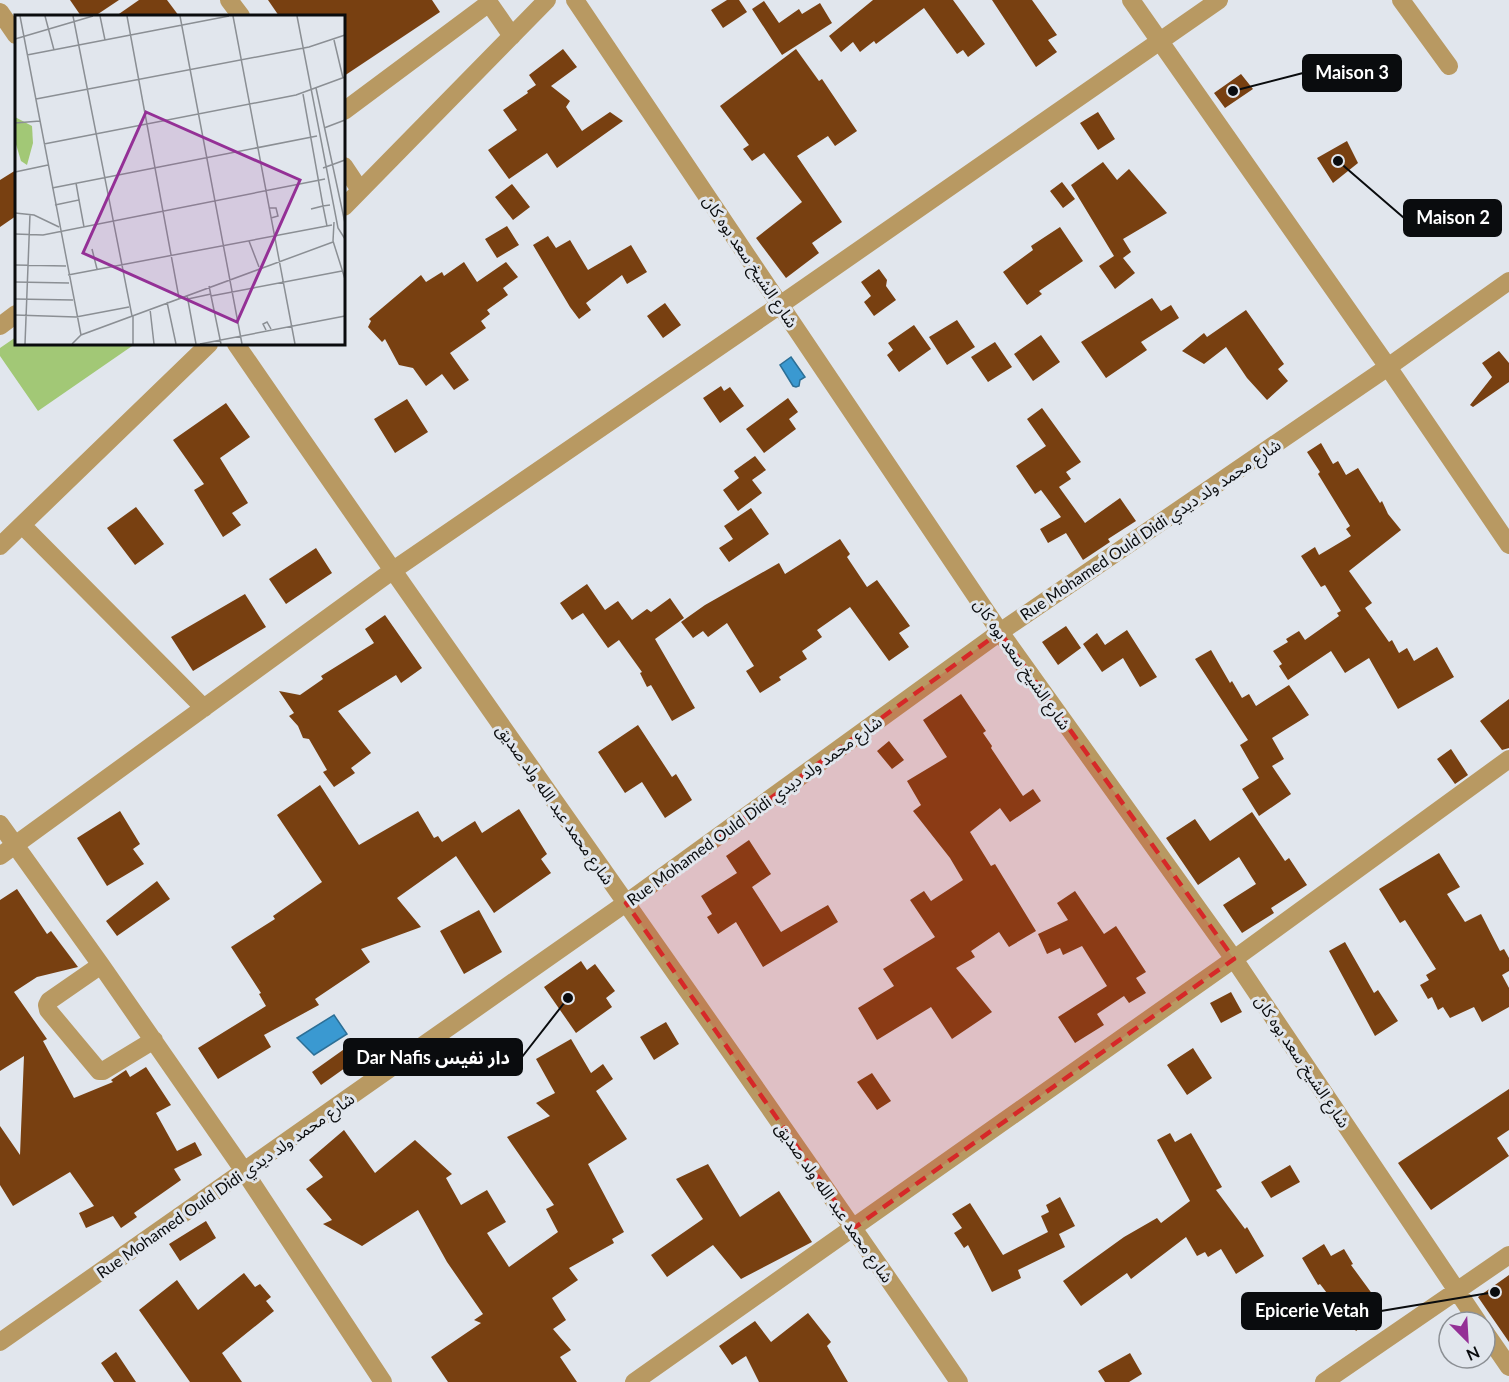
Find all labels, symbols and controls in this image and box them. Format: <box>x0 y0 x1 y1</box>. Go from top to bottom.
inset map <box>15 15 345 345</box>
callout: Maison 3 <box>1303 55 1401 91</box>
text: Maison 3 <box>1315 61 1389 83</box>
street label: شارع الشيخ سعد بوه كان <box>696 191 802 333</box>
callout: Maison 2 <box>1404 200 1501 236</box>
text: Maison 2 <box>1416 206 1490 228</box>
street label: Rue Mohamed Ould Didi شارع محمد ولد ديدي <box>1016 434 1286 627</box>
street label: شارع الشيخ سعد بوه كان <box>967 595 1075 735</box>
street label: Rue Mohamed Ould Didi شارع محمد ولد ديدي <box>623 711 887 912</box>
street label: شارع محمد عبد الله ولد صديق <box>490 720 619 890</box>
street label: شارع الشيخ سعد بوه كان <box>1248 991 1354 1133</box>
callout: Dar Nafis دار نفيس <box>344 1039 522 1075</box>
text: Dar Nafis دار نفيس <box>356 1046 510 1069</box>
street label: Rue Mohamed Ould Didi شارع محمد ولد ديدي <box>92 1088 360 1285</box>
street label: شارع محمد عبد الله ولد صديق <box>769 1118 898 1288</box>
callout: Epicerie Vetah <box>1242 1293 1381 1329</box>
text: Epicerie Vetah <box>1255 1299 1369 1321</box>
north arrow <box>1437 1310 1497 1370</box>
text: N <box>1464 1343 1483 1365</box>

